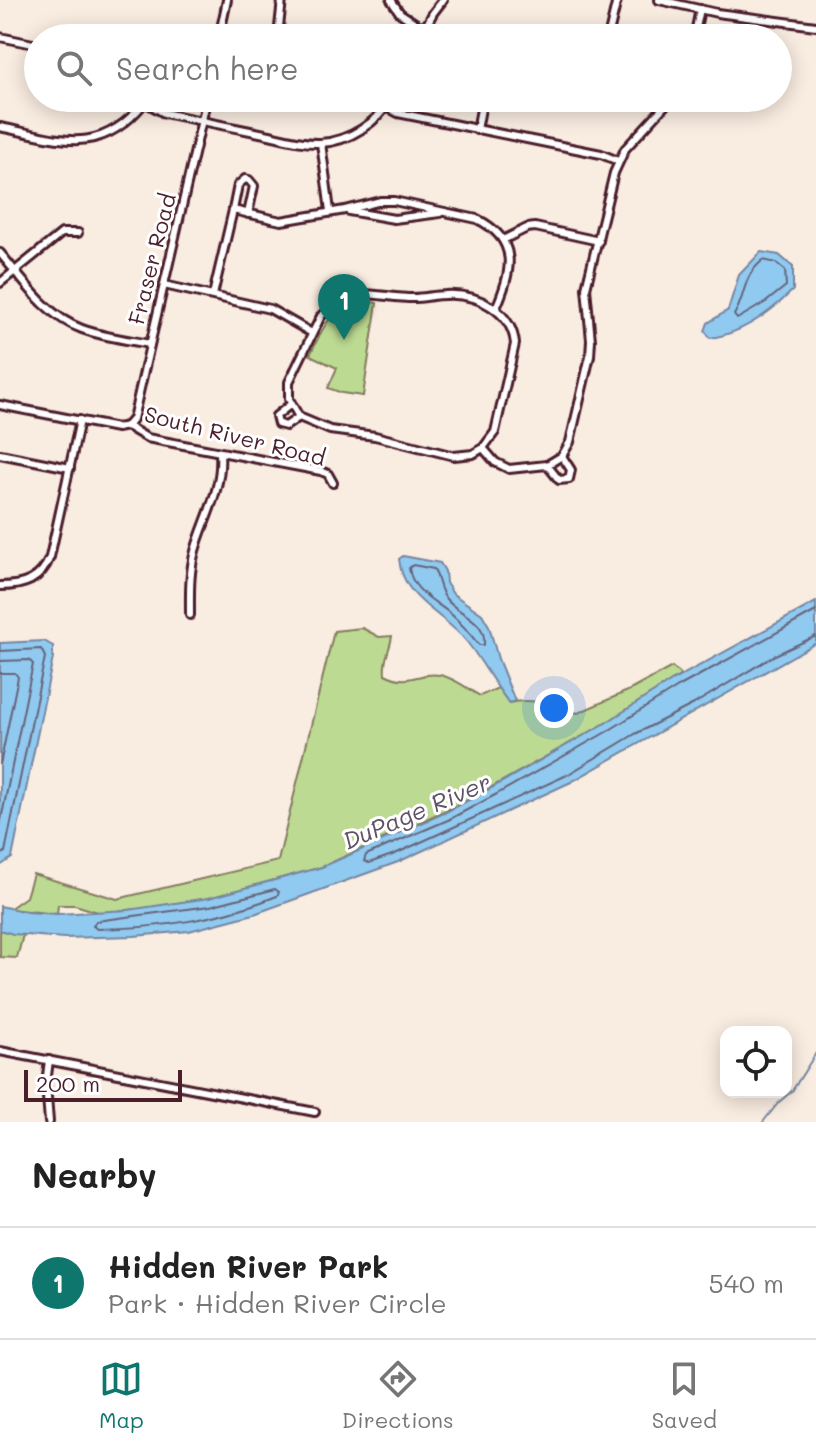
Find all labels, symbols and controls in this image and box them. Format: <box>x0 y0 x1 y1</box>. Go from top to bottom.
search box <box>24 24 792 112</box>
icon: search <box>52 46 96 90</box>
text: Search here <box>116 48 299 88</box>
street label: Fraser Road <box>121 190 182 328</box>
pin: 1 <box>318 274 370 340</box>
street label: South River Road <box>142 399 329 472</box>
your location <box>534 688 574 728</box>
water label: DuPage River <box>338 765 495 856</box>
map controls <box>720 1026 792 1098</box>
button: locate <box>720 1026 792 1098</box>
scale bar <box>24 1066 182 1102</box>
text: 200 m <box>36 1069 100 1098</box>
text: Nearby <box>32 1152 157 1197</box>
text: Hidden River Park <box>108 1246 388 1286</box>
text: 1 <box>52 1266 64 1300</box>
text: 540 m <box>708 1266 784 1300</box>
text: Park · Hidden River Circle <box>108 1286 447 1320</box>
tab: Map <box>99 1357 144 1434</box>
tab: Directions <box>342 1357 454 1434</box>
tab: Saved <box>652 1357 717 1434</box>

